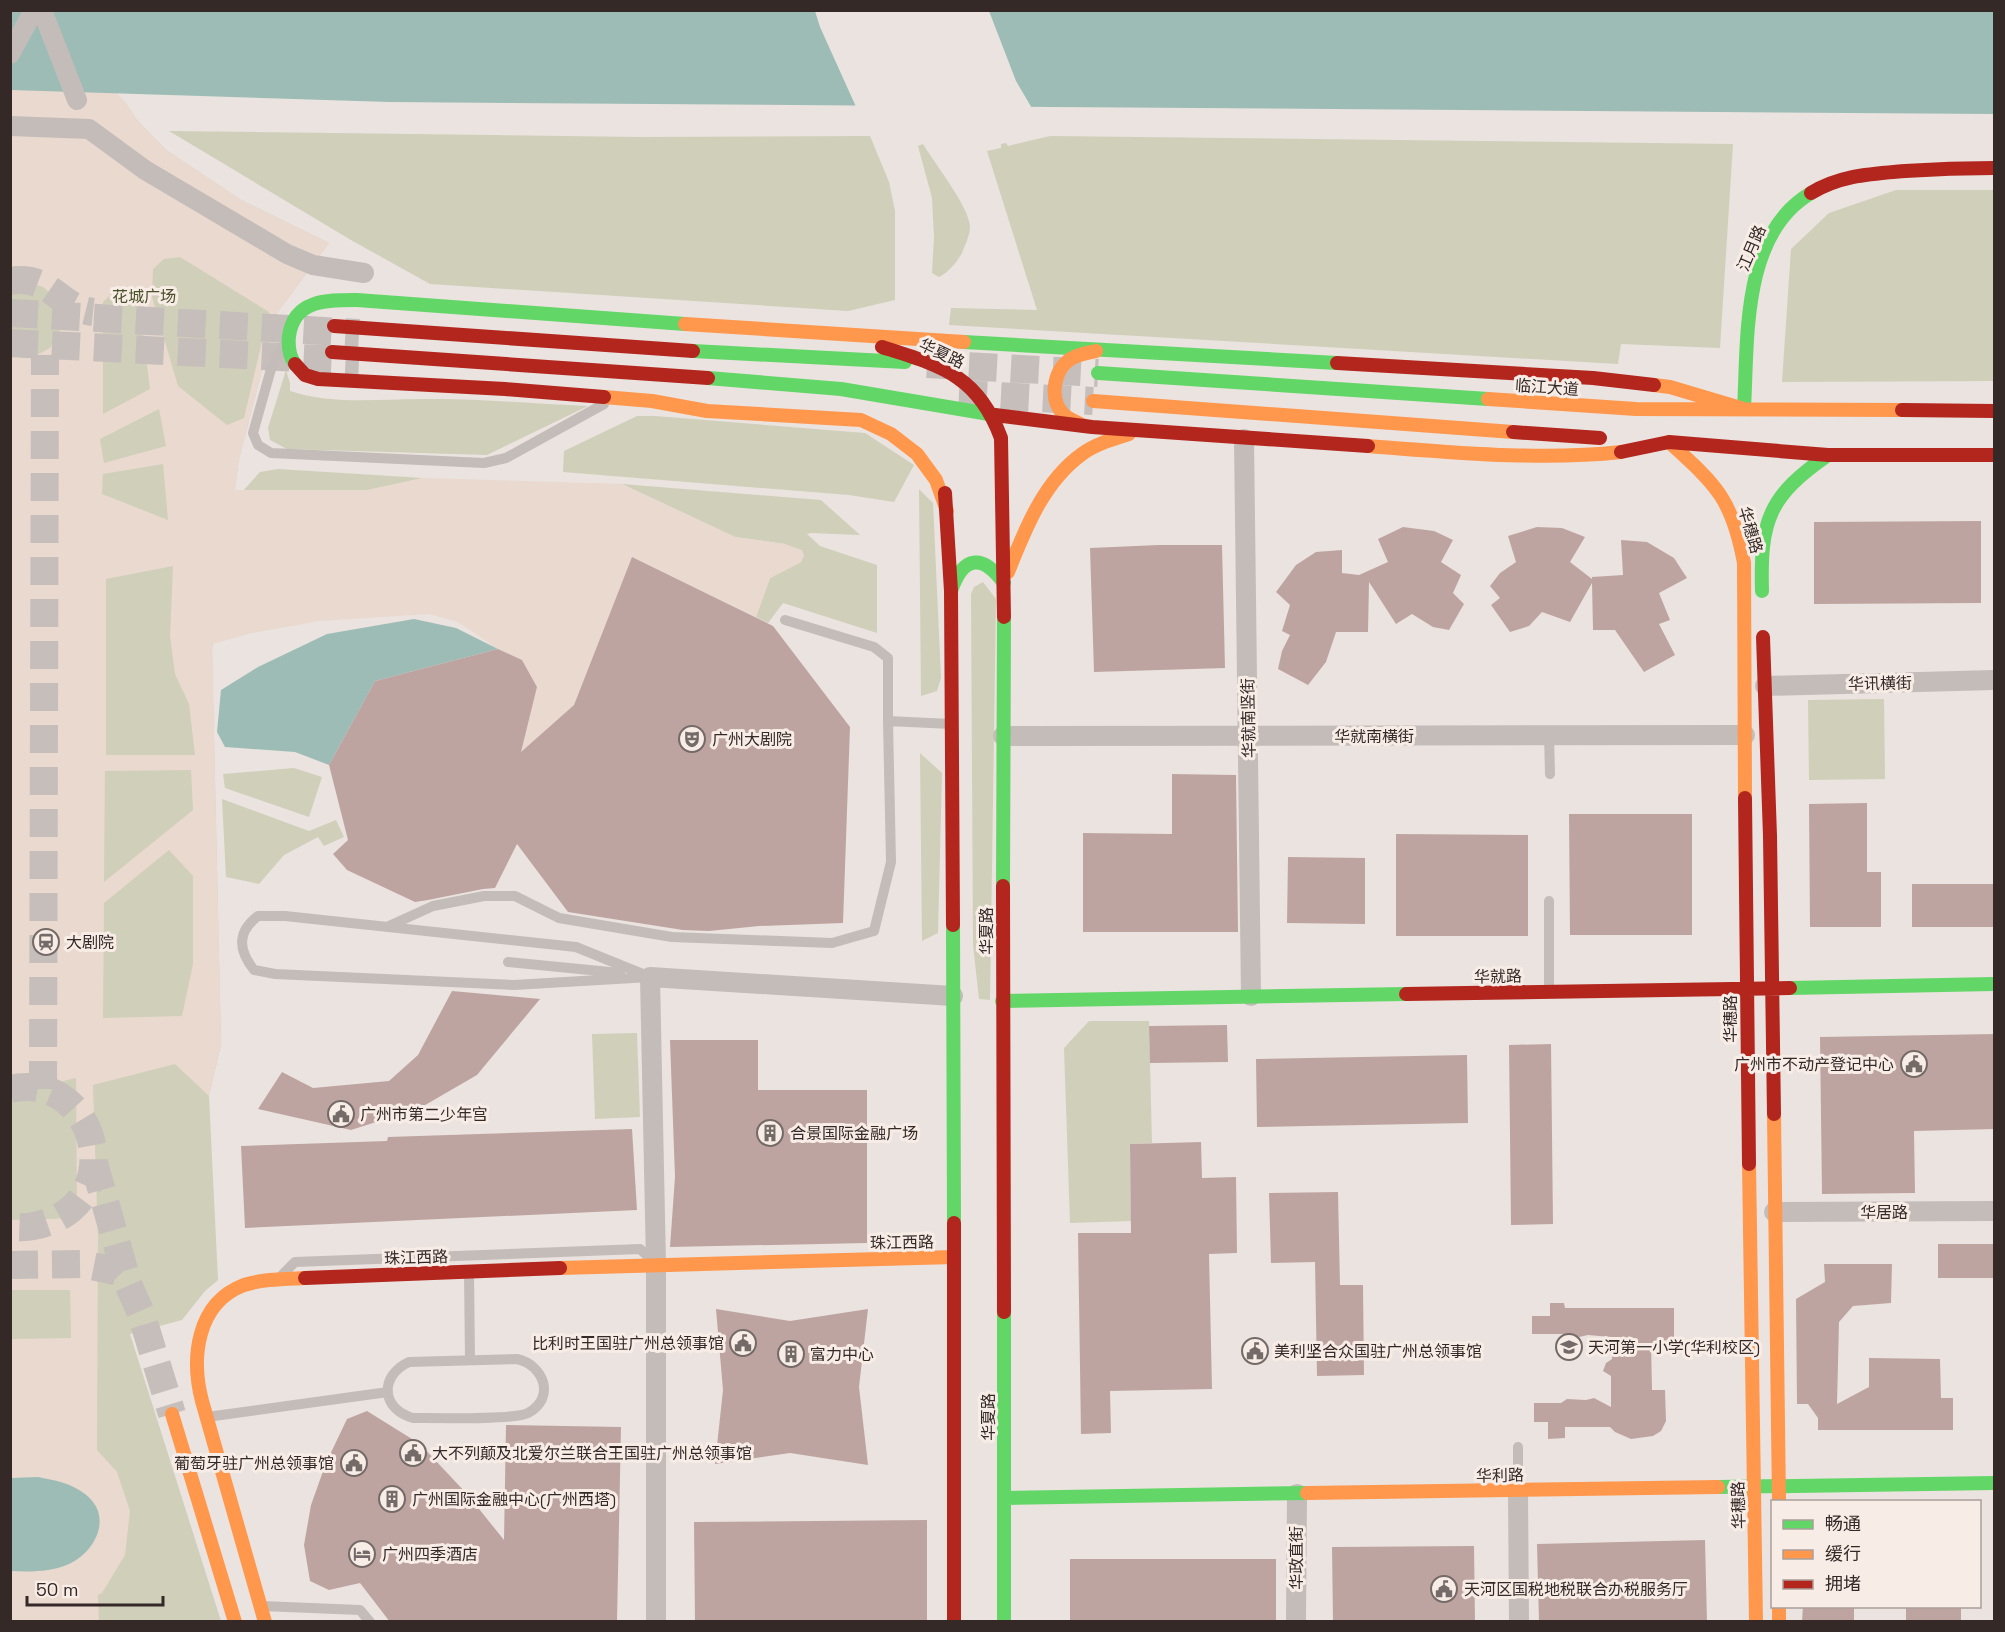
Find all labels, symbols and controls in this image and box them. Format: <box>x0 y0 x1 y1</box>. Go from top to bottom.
street label: 江月路 <box>1732 222 1771 274</box>
park label: 花城广场 <box>112 286 176 307</box>
street label: 华夏路 <box>916 334 968 373</box>
street label: 临江大道 <box>1514 375 1580 400</box>
street label: 华穗路 <box>1734 504 1767 556</box>
street label: 华讯横街 <box>1848 672 1912 695</box>
street label: 华就南竖街 <box>1237 678 1260 758</box>
theatre icon: 广州大剧院 <box>677 724 707 754</box>
street label: 华就南横街 <box>1334 726 1414 747</box>
place label: 广州大剧院 <box>712 729 792 750</box>
street label: 华夏路 <box>976 907 997 955</box>
station icon: 大剧院 <box>31 927 61 957</box>
place label: 大剧院 <box>66 932 114 953</box>
street label: 华就路 <box>1474 966 1522 987</box>
street label: 华穗路 <box>1720 995 1741 1043</box>
public building icon: 广州市不动产登记中心 <box>1899 1049 1929 1079</box>
place label: 广州市不动产登记中心 <box>1734 1054 1894 1075</box>
public building icon: 广州市第二少年宫 <box>326 1099 356 1129</box>
place label: 广州市第二少年宫 <box>360 1104 488 1125</box>
building icon: 合景国际金融广场 <box>755 1118 785 1148</box>
place label: 合景国际金融广场 <box>790 1123 918 1144</box>
street label: 华居路 <box>1860 1202 1908 1223</box>
street label: 珠江西路 <box>870 1231 934 1254</box>
street label: 珠江西路 <box>384 1246 448 1269</box>
public building icon: 比利时王国驻广州总领事馆 <box>728 1328 758 1358</box>
school or university icon: 天河第一小学(华利校区) <box>1554 1332 1584 1362</box>
place label: 比利时王国驻广州总领事馆 <box>532 1333 724 1354</box>
public building icon: 美利坚合众国驻广州总领事馆 <box>1240 1336 1270 1366</box>
place label: 天河第一小学(华利校区) <box>1588 1337 1760 1358</box>
building icon: 富力中心 <box>776 1339 806 1369</box>
place label: 美利坚合众国驻广州总领事馆 <box>1274 1341 1482 1362</box>
place label: 富力中心 <box>810 1344 874 1365</box>
street label: 华夏路 <box>978 1393 999 1441</box>
public building icon: 大不列颠及北爱尔兰联合王国驻广州总领事馆 <box>398 1438 428 1468</box>
place label: 大不列颠及北爱尔兰联合王国驻广州总领事馆 <box>432 1443 752 1464</box>
public building icon: 葡萄牙驻广州总领事馆 <box>339 1448 369 1478</box>
place label: 葡萄牙驻广州总领事馆 <box>174 1453 334 1474</box>
street label: 华利路 <box>1476 1465 1524 1486</box>
street label: 华穗路 <box>1728 1481 1749 1529</box>
building icon: 广州国际金融中心(广州西塔) <box>377 1484 407 1514</box>
place label: 广州国际金融中心(广州西塔) <box>412 1489 616 1510</box>
legend <box>1771 1500 1981 1608</box>
text: 畅通 <box>1825 1512 1861 1535</box>
street label: 华政直街 <box>1286 1526 1307 1590</box>
hotel icon: 广州四季酒店 <box>347 1539 377 1569</box>
text: 缓行 <box>1825 1542 1861 1565</box>
place label: 广州四季酒店 <box>382 1544 478 1565</box>
scale bar <box>27 1569 164 1607</box>
text: 拥堵 <box>1825 1572 1861 1595</box>
public building icon: 天河区国税地税联合办税服务厅 <box>1429 1574 1459 1604</box>
text: 50 m <box>36 1578 78 1601</box>
place label: 天河区国税地税联合办税服务厅 <box>1464 1579 1688 1600</box>

